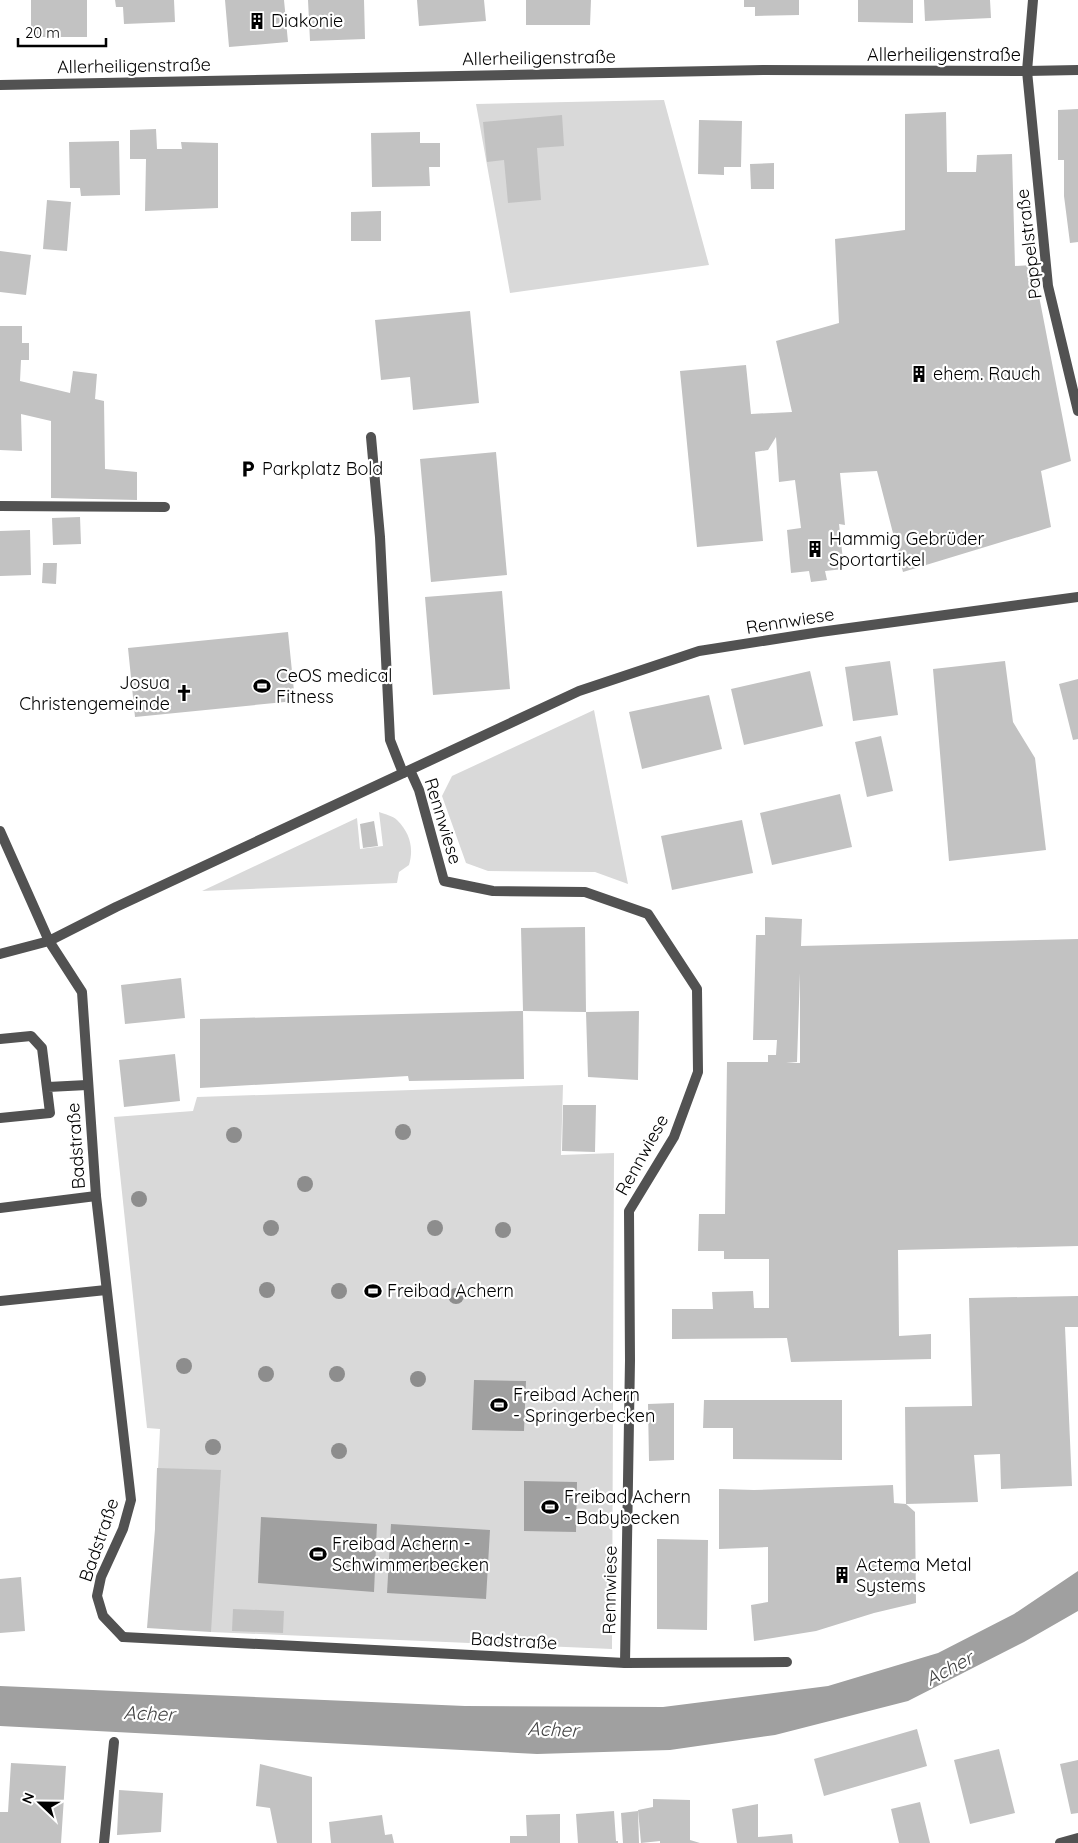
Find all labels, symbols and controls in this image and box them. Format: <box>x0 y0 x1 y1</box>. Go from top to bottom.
place label: Diakonie <box>271 9 343 32</box>
building icon: Diakonie <box>247 11 267 31</box>
scale bar <box>18 15 105 47</box>
text: 20 m <box>25 23 60 42</box>
street label: Allerheiligenstraße <box>867 43 1021 66</box>
street label: Allerheiligenstraße <box>462 45 616 70</box>
street label: Allerheiligenstraße <box>57 53 211 78</box>
street label: Pappelstraße <box>1010 188 1047 301</box>
place label: ehem. Rauch <box>933 362 1041 385</box>
building icon: ehem. Rauch <box>909 364 929 384</box>
place label: Parkplatz Bold <box>262 457 383 480</box>
parking icon: Parkplatz Bold <box>238 459 258 479</box>
place label: Hammig Gebrüder Sportartikel <box>829 527 985 571</box>
building icon: Hammig Gebrüder Sportartikel <box>805 539 825 559</box>
street label: Rennwiese <box>744 602 836 639</box>
place label: CeOS medical Fitness <box>276 664 392 708</box>
place label: Josua Christengemeinde <box>19 671 170 715</box>
sports icon: CeOS medical Fitness <box>252 676 272 696</box>
church icon: Josua Christengemeinde <box>174 683 194 703</box>
street label: Rennwiese <box>419 775 468 867</box>
street label: Badstraße <box>61 1102 90 1190</box>
street label: Rennwiese <box>610 1110 673 1199</box>
place label: Freibad Achern <box>387 1279 514 1302</box>
sports icon: Freibad Achern <box>363 1281 383 1301</box>
place label: Freibad Achern - Springerbecken <box>513 1383 655 1427</box>
sports icon: Freibad Achern - Springerbecken <box>489 1395 509 1415</box>
place label: Freibad Achern - Babybecken <box>564 1485 691 1529</box>
street label: Badstraße <box>74 1495 124 1585</box>
sports icon: Freibad Achern - Babybecken <box>540 1497 560 1517</box>
place label: Freibad Achern - Schwimmerbecken <box>332 1532 489 1576</box>
sports icon: Freibad Achern - Schwimmerbecken <box>308 1544 328 1564</box>
street label: Rennwiese <box>597 1545 622 1635</box>
place label: Actema Metal Systems <box>856 1553 972 1597</box>
building icon: Actema Metal Systems <box>832 1565 852 1585</box>
street label: Badstraße <box>470 1627 558 1654</box>
water label: Acher <box>921 1644 980 1691</box>
water label: Acher <box>123 1700 178 1726</box>
water label: Acher <box>527 1716 582 1742</box>
north arrow <box>15 1778 65 1828</box>
text: N <box>18 1790 38 1806</box>

